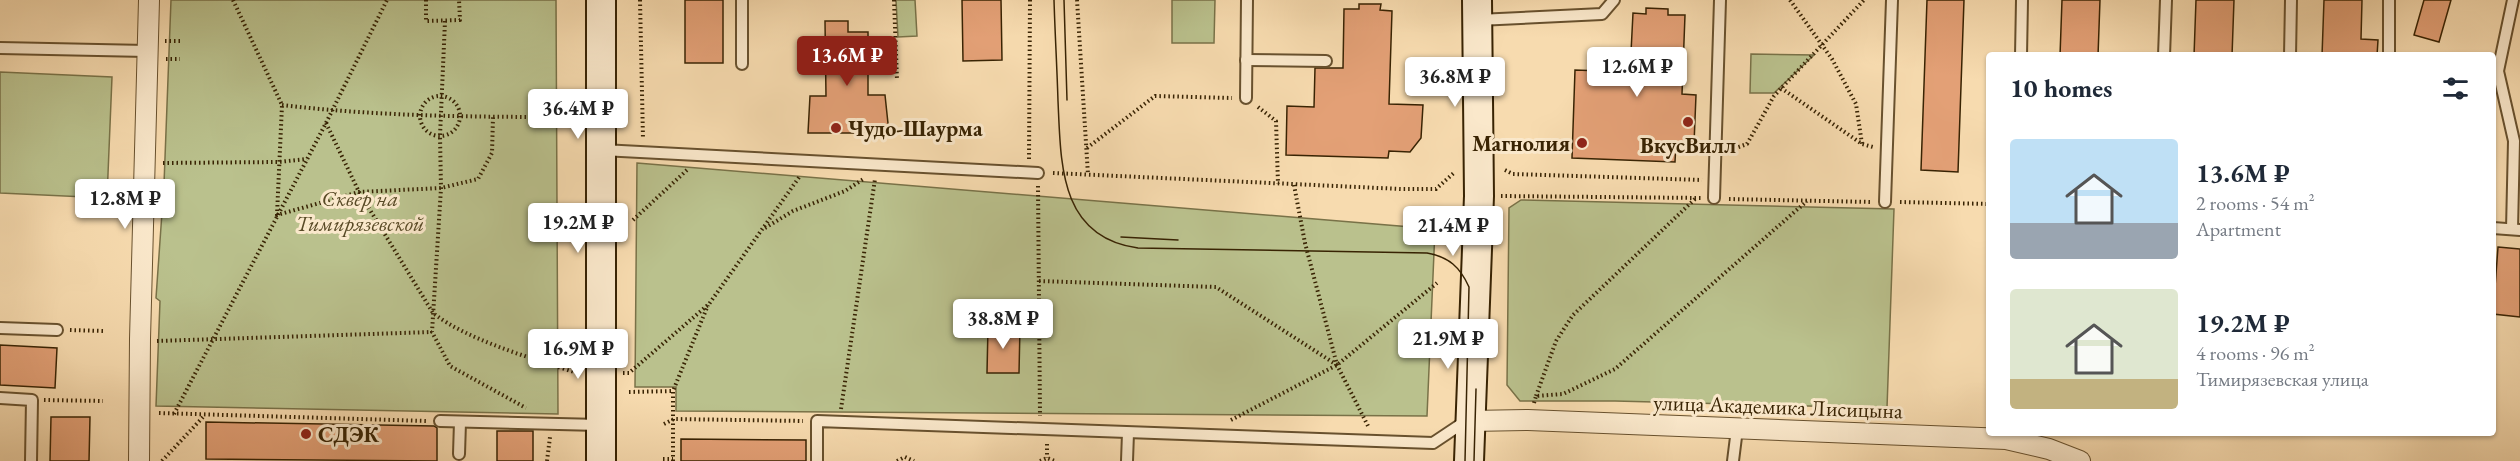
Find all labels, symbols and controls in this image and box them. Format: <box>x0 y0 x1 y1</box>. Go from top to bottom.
pin: 13.6M ₽ <box>792 36 902 87</box>
text: 13.6M ₽ <box>811 42 883 68</box>
pin: 12.6M ₽ <box>1582 47 1692 98</box>
text: 12.6M ₽ <box>1601 53 1673 79</box>
pin: 36.8M ₽ <box>1400 57 1510 108</box>
text: 36.8M ₽ <box>1419 63 1491 89</box>
text: 10 homes <box>2010 71 2112 105</box>
icon: filters <box>2439 72 2472 105</box>
pin: 36.4M ₽ <box>523 89 633 140</box>
text: 36.4M ₽ <box>542 95 614 121</box>
place label: Чудо-Шаурма <box>848 114 983 143</box>
marker: ВкусВилл <box>1681 115 1695 129</box>
marker: Чудо-Шаурма <box>829 121 843 135</box>
place label: Магнолия <box>1472 129 1570 158</box>
place label: ВкусВилл <box>1640 131 1736 160</box>
marker: Магнолия <box>1575 136 1589 150</box>
text: 13.6M ₽ <box>2196 156 2290 190</box>
icon: home <box>2058 163 2130 235</box>
pin: 12.8M ₽ <box>70 179 180 230</box>
park label: Сквер на Тимирязевской <box>296 184 424 238</box>
text: 12.8M ₽ <box>89 185 161 211</box>
text: 2 rooms · 54 m² <box>2196 190 2315 216</box>
pin: 19.2M ₽ <box>523 203 633 254</box>
pin: 21.4M ₽ <box>1398 206 1508 257</box>
text: 19.2M ₽ <box>542 209 614 235</box>
text: 21.4M ₽ <box>1417 212 1489 238</box>
text: Apartment <box>2196 216 2281 242</box>
pin: 38.8M ₽ <box>948 299 1058 350</box>
text: 38.8M ₽ <box>967 305 1039 331</box>
text: 19.2M ₽ <box>2196 306 2290 340</box>
icon: home <box>2058 313 2130 385</box>
pin: 21.9M ₽ <box>1393 319 1503 370</box>
text: 21.9M ₽ <box>1412 325 1484 351</box>
pin: 16.9M ₽ <box>523 329 633 380</box>
text: 16.9M ₽ <box>542 335 614 361</box>
text: 4 rooms · 96 m² <box>2196 340 2315 366</box>
text: Тимирязевская улица <box>2196 366 2369 392</box>
street label: улица Академика Лисицына <box>1653 388 1904 425</box>
place label: СДЭК <box>318 420 380 449</box>
marker: СДЭК <box>299 427 313 441</box>

